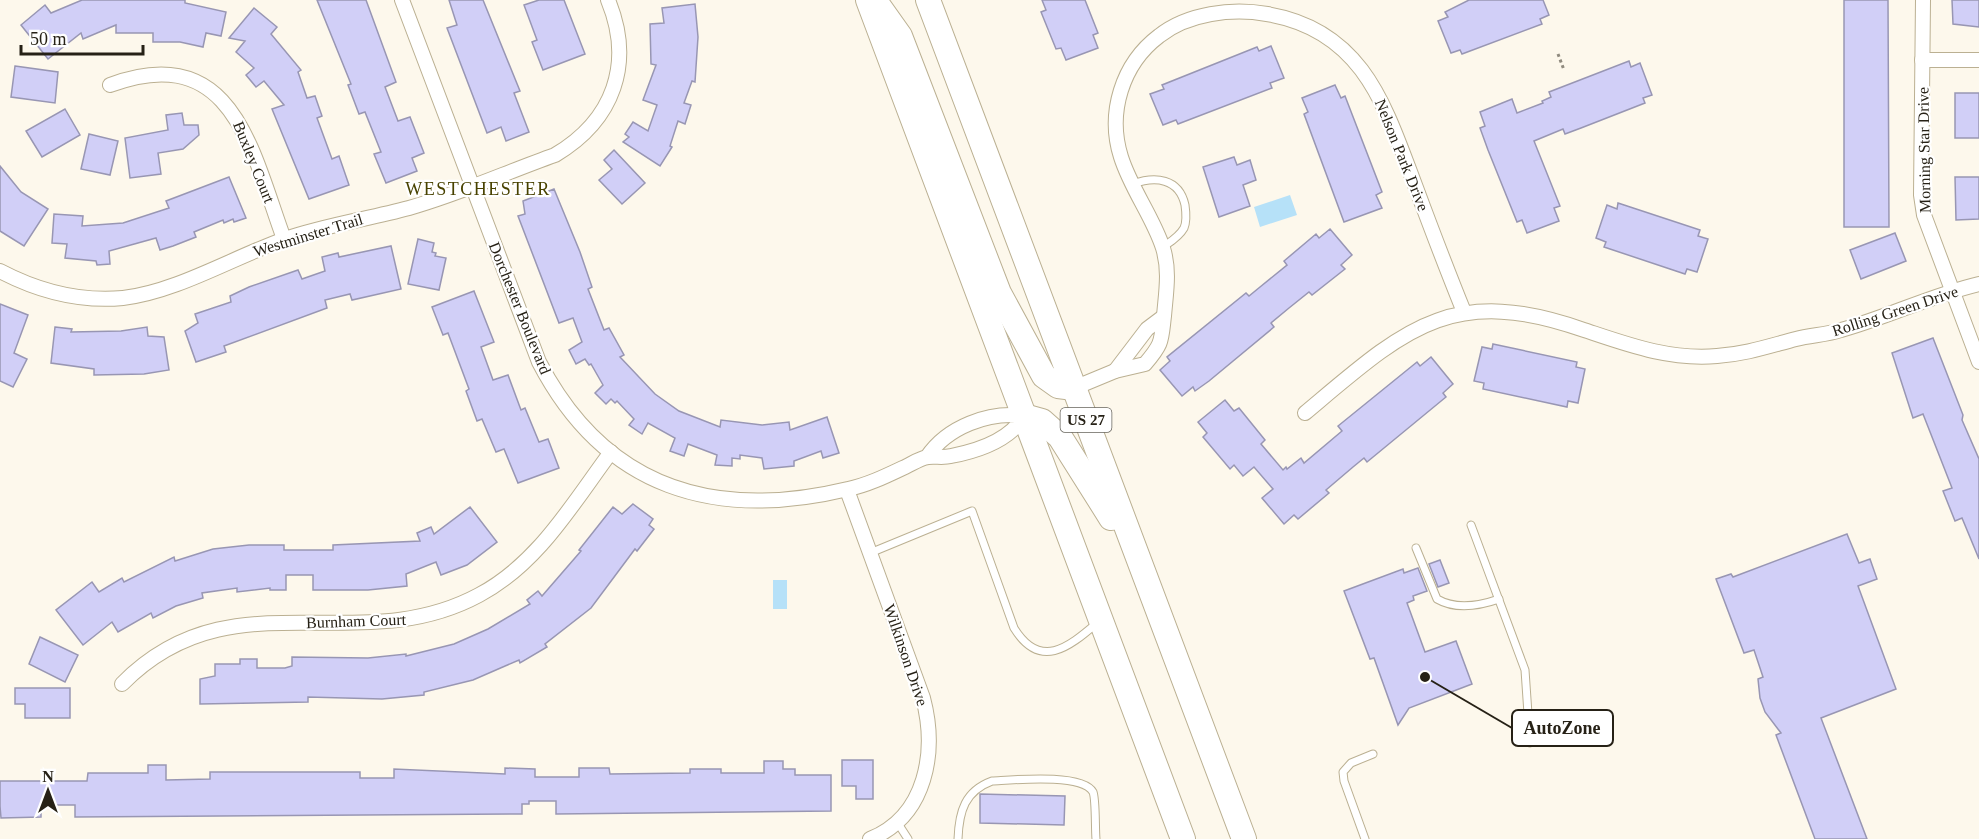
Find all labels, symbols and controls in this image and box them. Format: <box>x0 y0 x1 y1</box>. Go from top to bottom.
scale bar <box>21 18 142 56</box>
text: 50 m <box>30 29 67 49</box>
street label: Morning Star Drive <box>1914 87 1935 213</box>
street label: Nelson Park Drive <box>1372 97 1432 213</box>
street label: Buxley Court <box>229 119 278 206</box>
district label: WESTCHESTER <box>405 179 551 199</box>
street label: Westminster Trail <box>251 210 365 260</box>
street label: Dorchester Boulevard <box>486 240 554 376</box>
street label: Rolling Green Drive <box>1830 283 1960 340</box>
road number: US 27 <box>1060 408 1112 432</box>
street label: Wilkinson Drive <box>881 602 931 708</box>
street label: Burnham Court <box>306 611 407 631</box>
callout: AutoZone <box>1512 710 1613 746</box>
text: AutoZone <box>1523 718 1601 738</box>
north arrow <box>18 761 78 821</box>
text: N <box>42 768 54 785</box>

